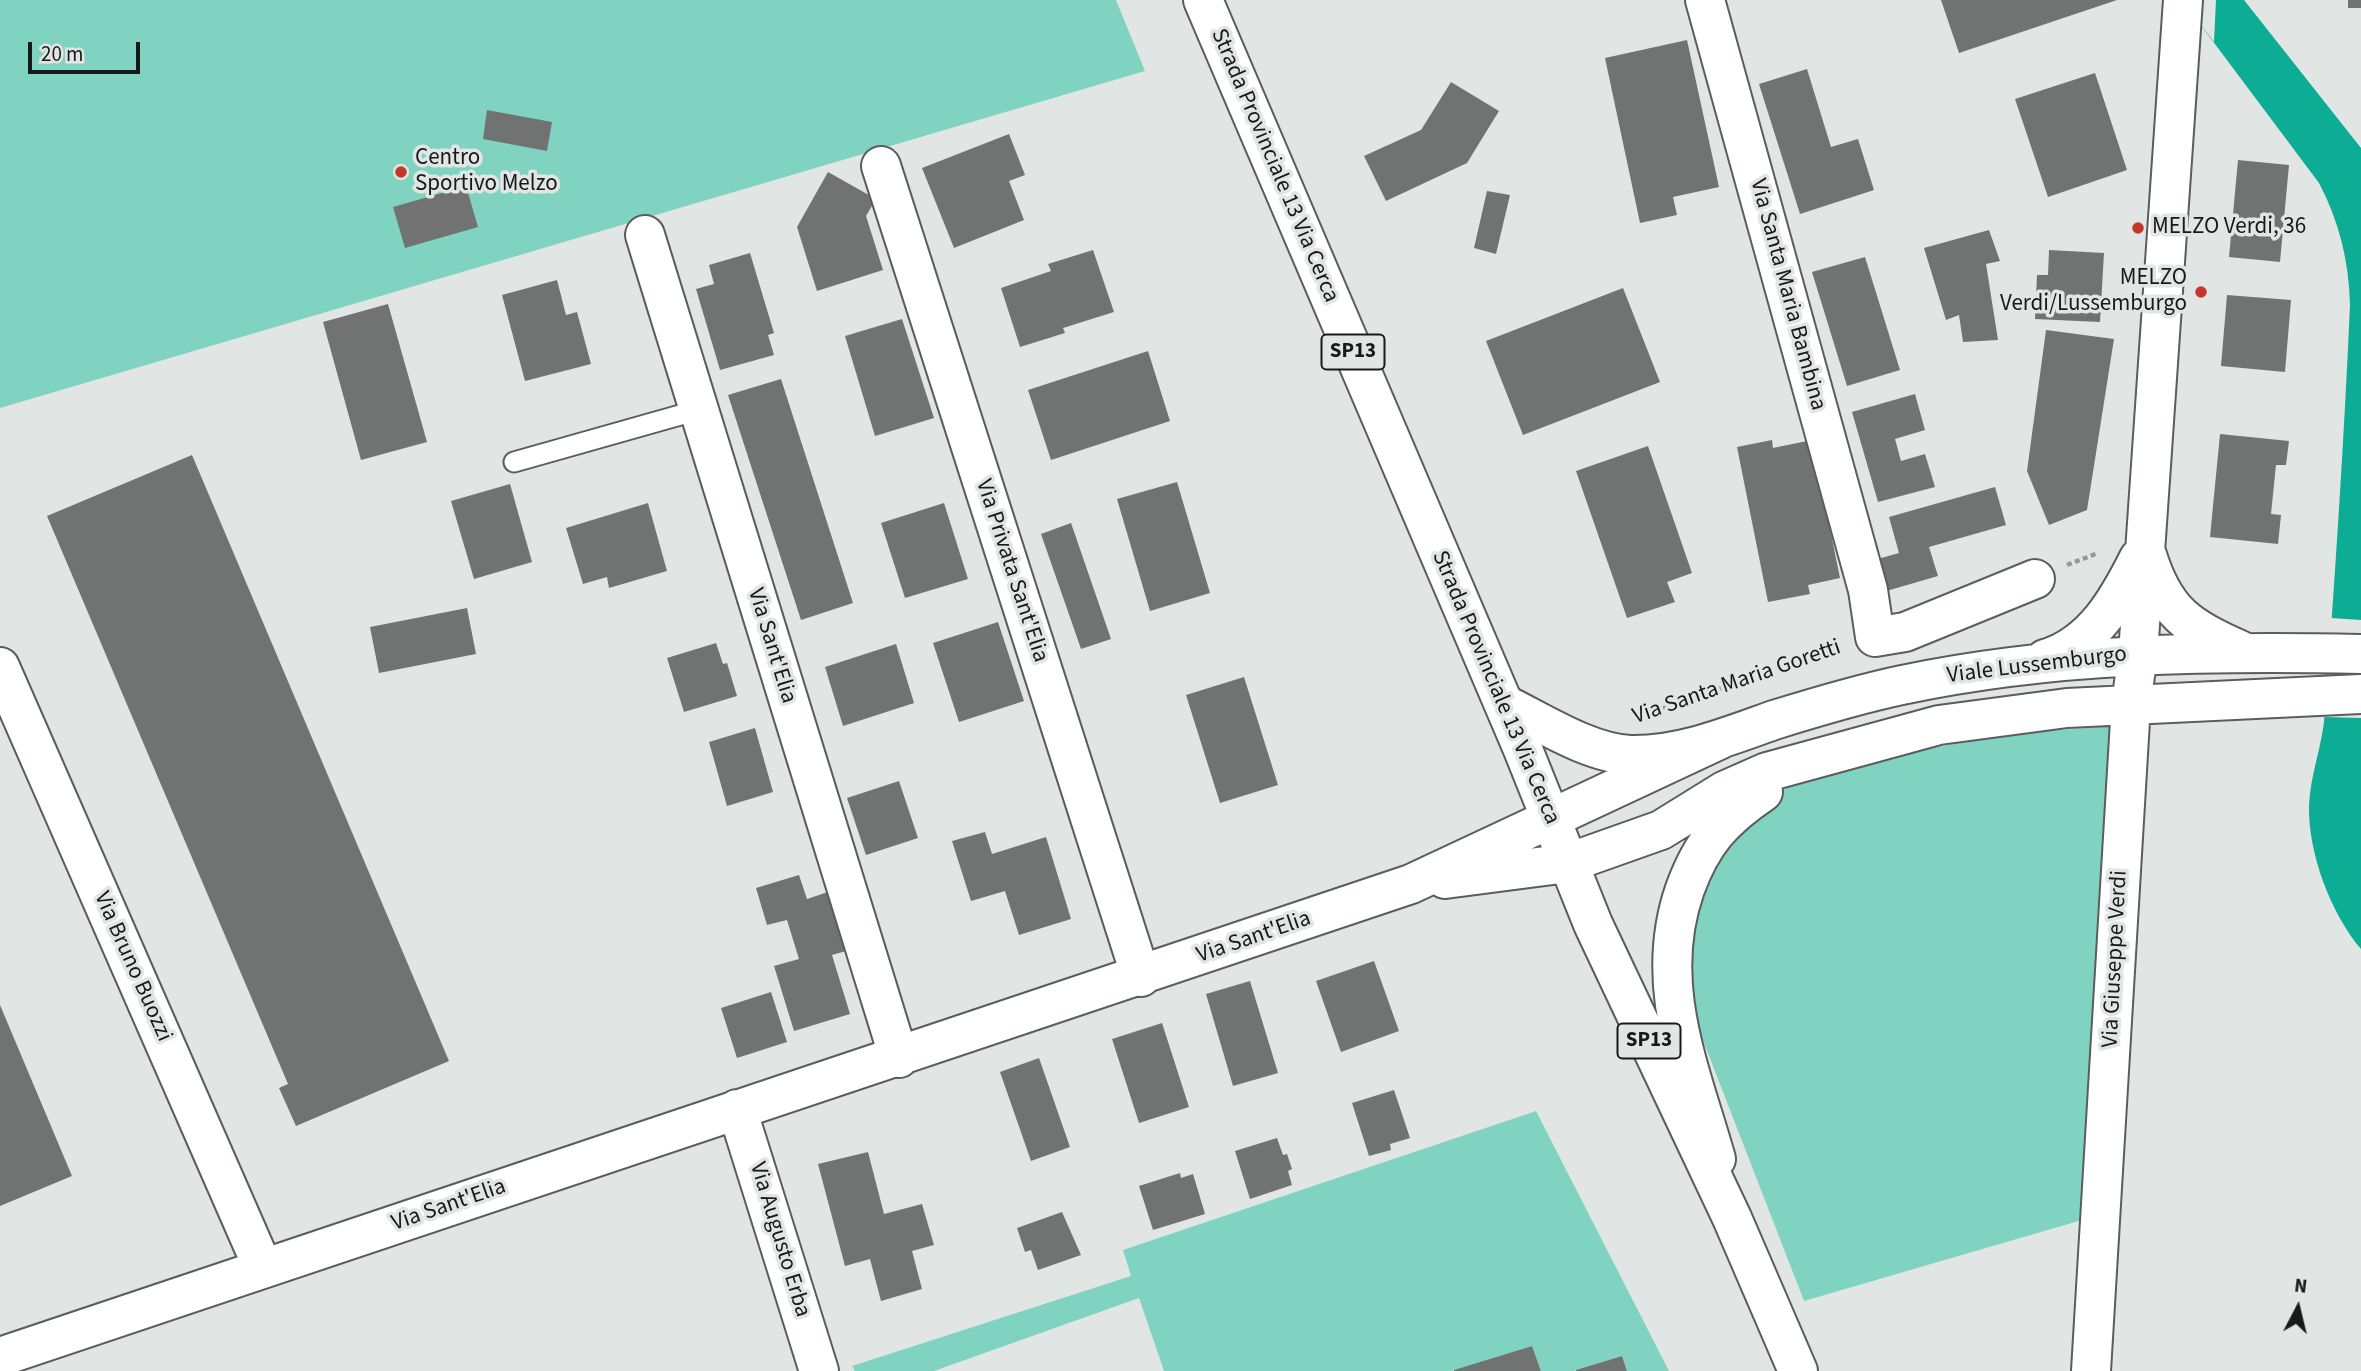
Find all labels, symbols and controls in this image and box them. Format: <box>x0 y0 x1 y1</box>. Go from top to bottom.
street label: Strada Provinciale 13 Via Cerca <box>1204 25 1344 307</box>
scale bar <box>32 28 144 72</box>
text: 20 m <box>41 39 83 69</box>
place label: Centro Sportivo Melzo <box>415 145 558 199</box>
marker: Centro Sportivo Melzo <box>393 164 409 180</box>
street label: Via Santa Maria Bambina <box>1743 176 1831 414</box>
place label: MELZO Verdi, 36 <box>2152 214 2306 242</box>
marker: MELZO Verdi, 36 <box>2130 220 2146 236</box>
place label: MELZO Verdi/Lussemburgo <box>2000 265 2187 319</box>
marker: MELZO Verdi/Lussemburgo <box>2193 284 2209 300</box>
road number: SP13 <box>1322 334 1384 370</box>
street label: Via Privata Sant'Elia <box>968 476 1054 666</box>
street label: Strada Provinciale 13 Via Cerca <box>1425 547 1565 829</box>
street label: Via Sant'Elia <box>740 585 802 707</box>
street label: Via Santa Maria Goretti <box>1629 634 1845 732</box>
street label: Viale Lussemburgo <box>1946 641 2128 691</box>
street label: Via Giuseppe Verdi <box>2098 870 2134 1048</box>
street label: Via Bruno Buozzi <box>87 888 177 1046</box>
street label: Via Sant'Elia <box>1193 906 1315 970</box>
road number: SP13 <box>1618 1024 1680 1058</box>
street label: Via Augusto Erba <box>742 1159 816 1321</box>
street label: Via Sant'Elia <box>388 1174 510 1238</box>
text: N <box>2293 1272 2309 1301</box>
north arrow <box>2263 1273 2333 1343</box>

